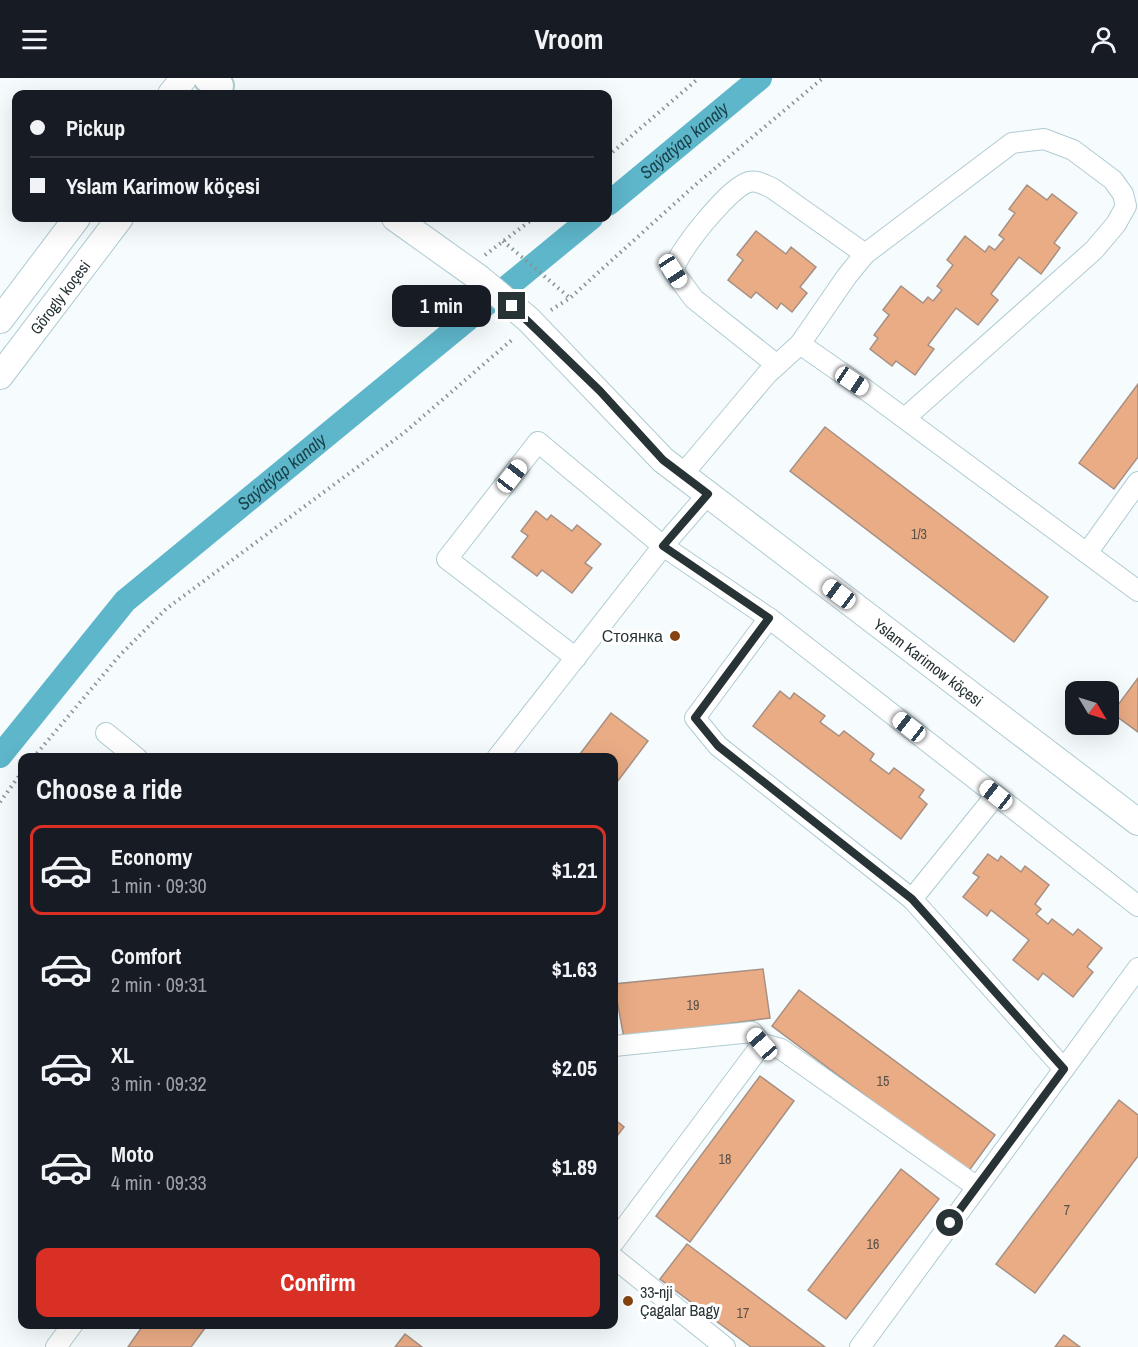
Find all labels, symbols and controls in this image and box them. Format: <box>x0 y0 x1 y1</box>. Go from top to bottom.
text: Vroom <box>535 21 603 57</box>
icon: menu <box>18 23 51 56</box>
icon: person <box>1087 23 1120 56</box>
water label: Saýatýap kanaly <box>634 95 735 185</box>
text: Pickup <box>66 113 125 143</box>
text: Yslam Karimow köçesi <box>66 171 260 201</box>
car <box>656 251 690 291</box>
street label: Görogly koçesi <box>25 256 95 339</box>
callout: 1 min <box>392 285 491 327</box>
text: 1 min <box>420 292 463 319</box>
route end <box>498 292 525 319</box>
car <box>832 363 872 399</box>
water label: Saýatýap kanaly <box>232 427 332 516</box>
car <box>494 456 530 496</box>
house number: 1/3 <box>911 525 927 543</box>
car <box>819 576 859 612</box>
street label: Yslam Karimow köçesi <box>869 613 988 711</box>
place label: Стоянка <box>602 625 663 647</box>
marker: Стоянка <box>668 629 682 643</box>
north arrow <box>1065 681 1119 735</box>
map controls <box>1065 681 1119 735</box>
car <box>889 709 929 745</box>
text: Choose a ride <box>36 771 182 807</box>
car <box>976 777 1016 813</box>
text: Economy <box>111 842 192 872</box>
icon: car <box>39 843 93 897</box>
text: $1.21 <box>552 855 597 885</box>
text: 1 min · 09:30 <box>111 872 207 899</box>
text: Comfort <box>111 941 181 971</box>
icon: car <box>39 942 93 996</box>
text: $1.63 <box>552 954 597 984</box>
text: 2 min · 09:31 <box>111 971 207 998</box>
house number: 19 <box>687 996 699 1014</box>
car <box>743 1025 781 1063</box>
text: XL <box>111 1040 134 1070</box>
icon: car <box>39 1041 93 1095</box>
text: $2.05 <box>552 1053 597 1083</box>
text: 3 min · 09:32 <box>111 1070 207 1097</box>
house number: 15 <box>877 1072 889 1090</box>
text: Moto <box>111 1139 154 1169</box>
icon: car <box>39 1140 93 1194</box>
house number: 18 <box>719 1150 731 1168</box>
text: $1.89 <box>552 1152 597 1182</box>
text: 4 min · 09:33 <box>111 1169 207 1196</box>
house number: 7 <box>1064 1201 1070 1219</box>
route start <box>936 1209 963 1236</box>
house number: 16 <box>867 1235 879 1253</box>
button: Confirm <box>36 1248 600 1317</box>
place label: 33-nji Çagalar Bagy <box>640 1281 720 1321</box>
marker: 33-nji Çagalar Bagy <box>621 1294 635 1308</box>
house number: 17 <box>737 1304 749 1322</box>

